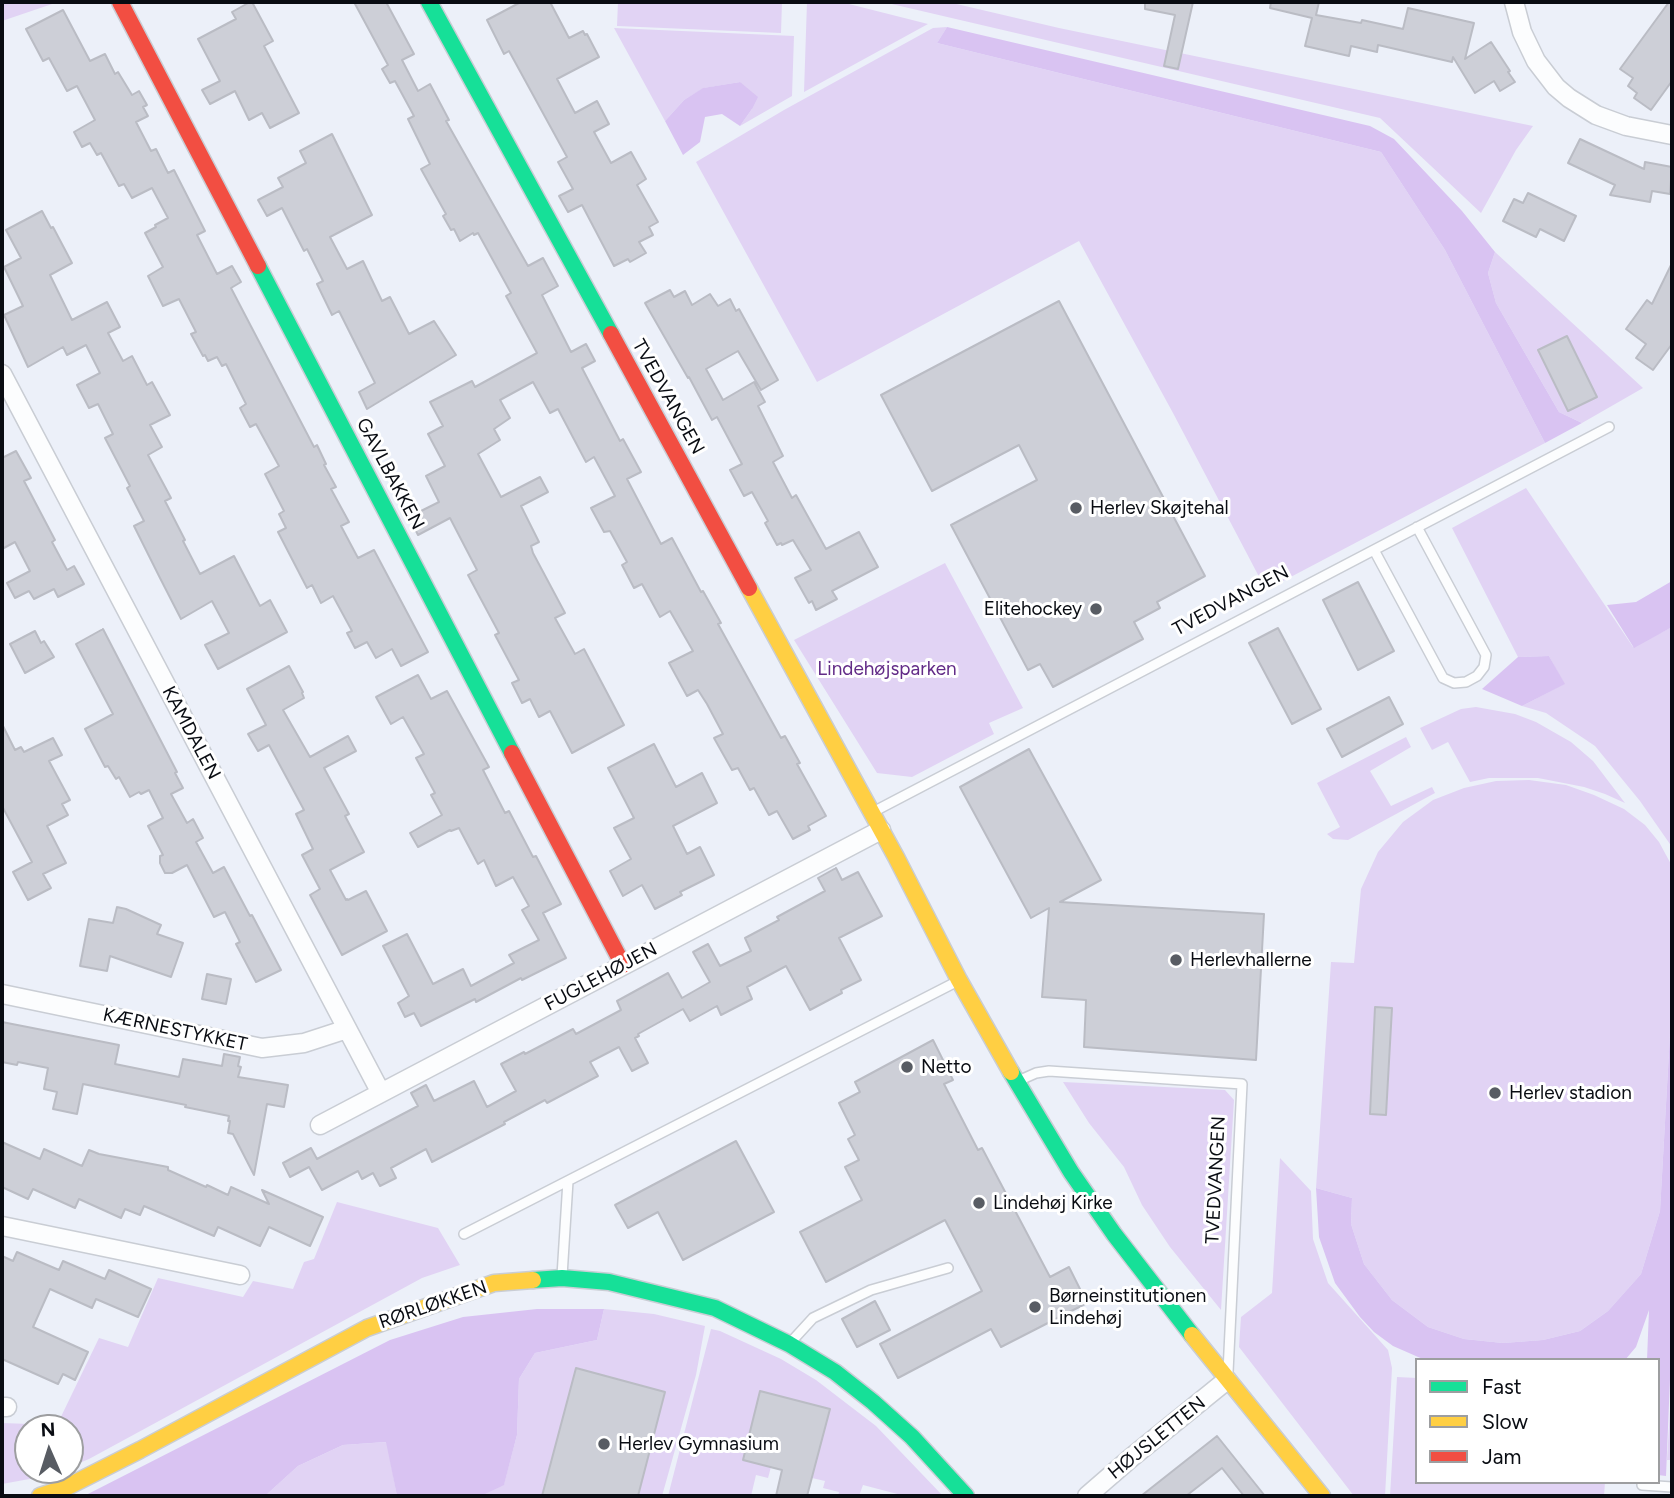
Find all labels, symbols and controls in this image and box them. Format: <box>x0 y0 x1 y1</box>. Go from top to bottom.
street label: TVEDVANGEN <box>627 335 709 459</box>
street label: GAVLBAKKEN <box>351 414 429 534</box>
place label: Herlev Skøjtehal <box>1090 497 1229 519</box>
marker: Herlev Skøjtehal <box>1068 500 1084 516</box>
street label: TVEDVANGEN <box>1169 561 1293 641</box>
place label: Elitehockey <box>984 598 1082 620</box>
marker: Elitehockey <box>1088 601 1104 617</box>
park label: Lindehøjsparken <box>817 658 957 680</box>
street label: KAMDALEN <box>157 682 225 784</box>
street label: FUGLEHØJEN <box>541 938 661 1016</box>
place label: Herlevhallerne <box>1190 949 1312 971</box>
marker: Herlevhallerne <box>1168 952 1184 968</box>
street label: KÆRNESTYKKET <box>101 1004 249 1056</box>
place label: Netto <box>921 1056 971 1078</box>
marker: Netto <box>899 1059 915 1075</box>
place label: Herlev stadion <box>1509 1082 1632 1104</box>
marker: Herlev stadion <box>1487 1085 1503 1101</box>
street label: TVEDVANGEN <box>1201 1115 1231 1245</box>
place label: Lindehøj Kirke <box>993 1192 1113 1214</box>
marker: Lindehøj Kirke <box>971 1195 987 1211</box>
street label: RØRLØKKEN <box>376 1276 490 1334</box>
place label: Børneinstitutionen Lindehøj <box>1049 1285 1206 1329</box>
marker: Børneinstitutionen Lindehøj <box>1027 1299 1043 1315</box>
legend <box>1415 1358 1660 1484</box>
text: Fast <box>1482 1374 1522 1399</box>
street label: HØJSLETTEN <box>1104 1392 1210 1484</box>
text: Slow <box>1482 1409 1528 1434</box>
north arrow <box>14 1414 84 1484</box>
text: N <box>40 1418 56 1441</box>
place label: Herlev Gymnasium <box>618 1433 779 1455</box>
marker: Herlev Gymnasium <box>596 1436 612 1452</box>
text: Jam <box>1482 1444 1521 1469</box>

